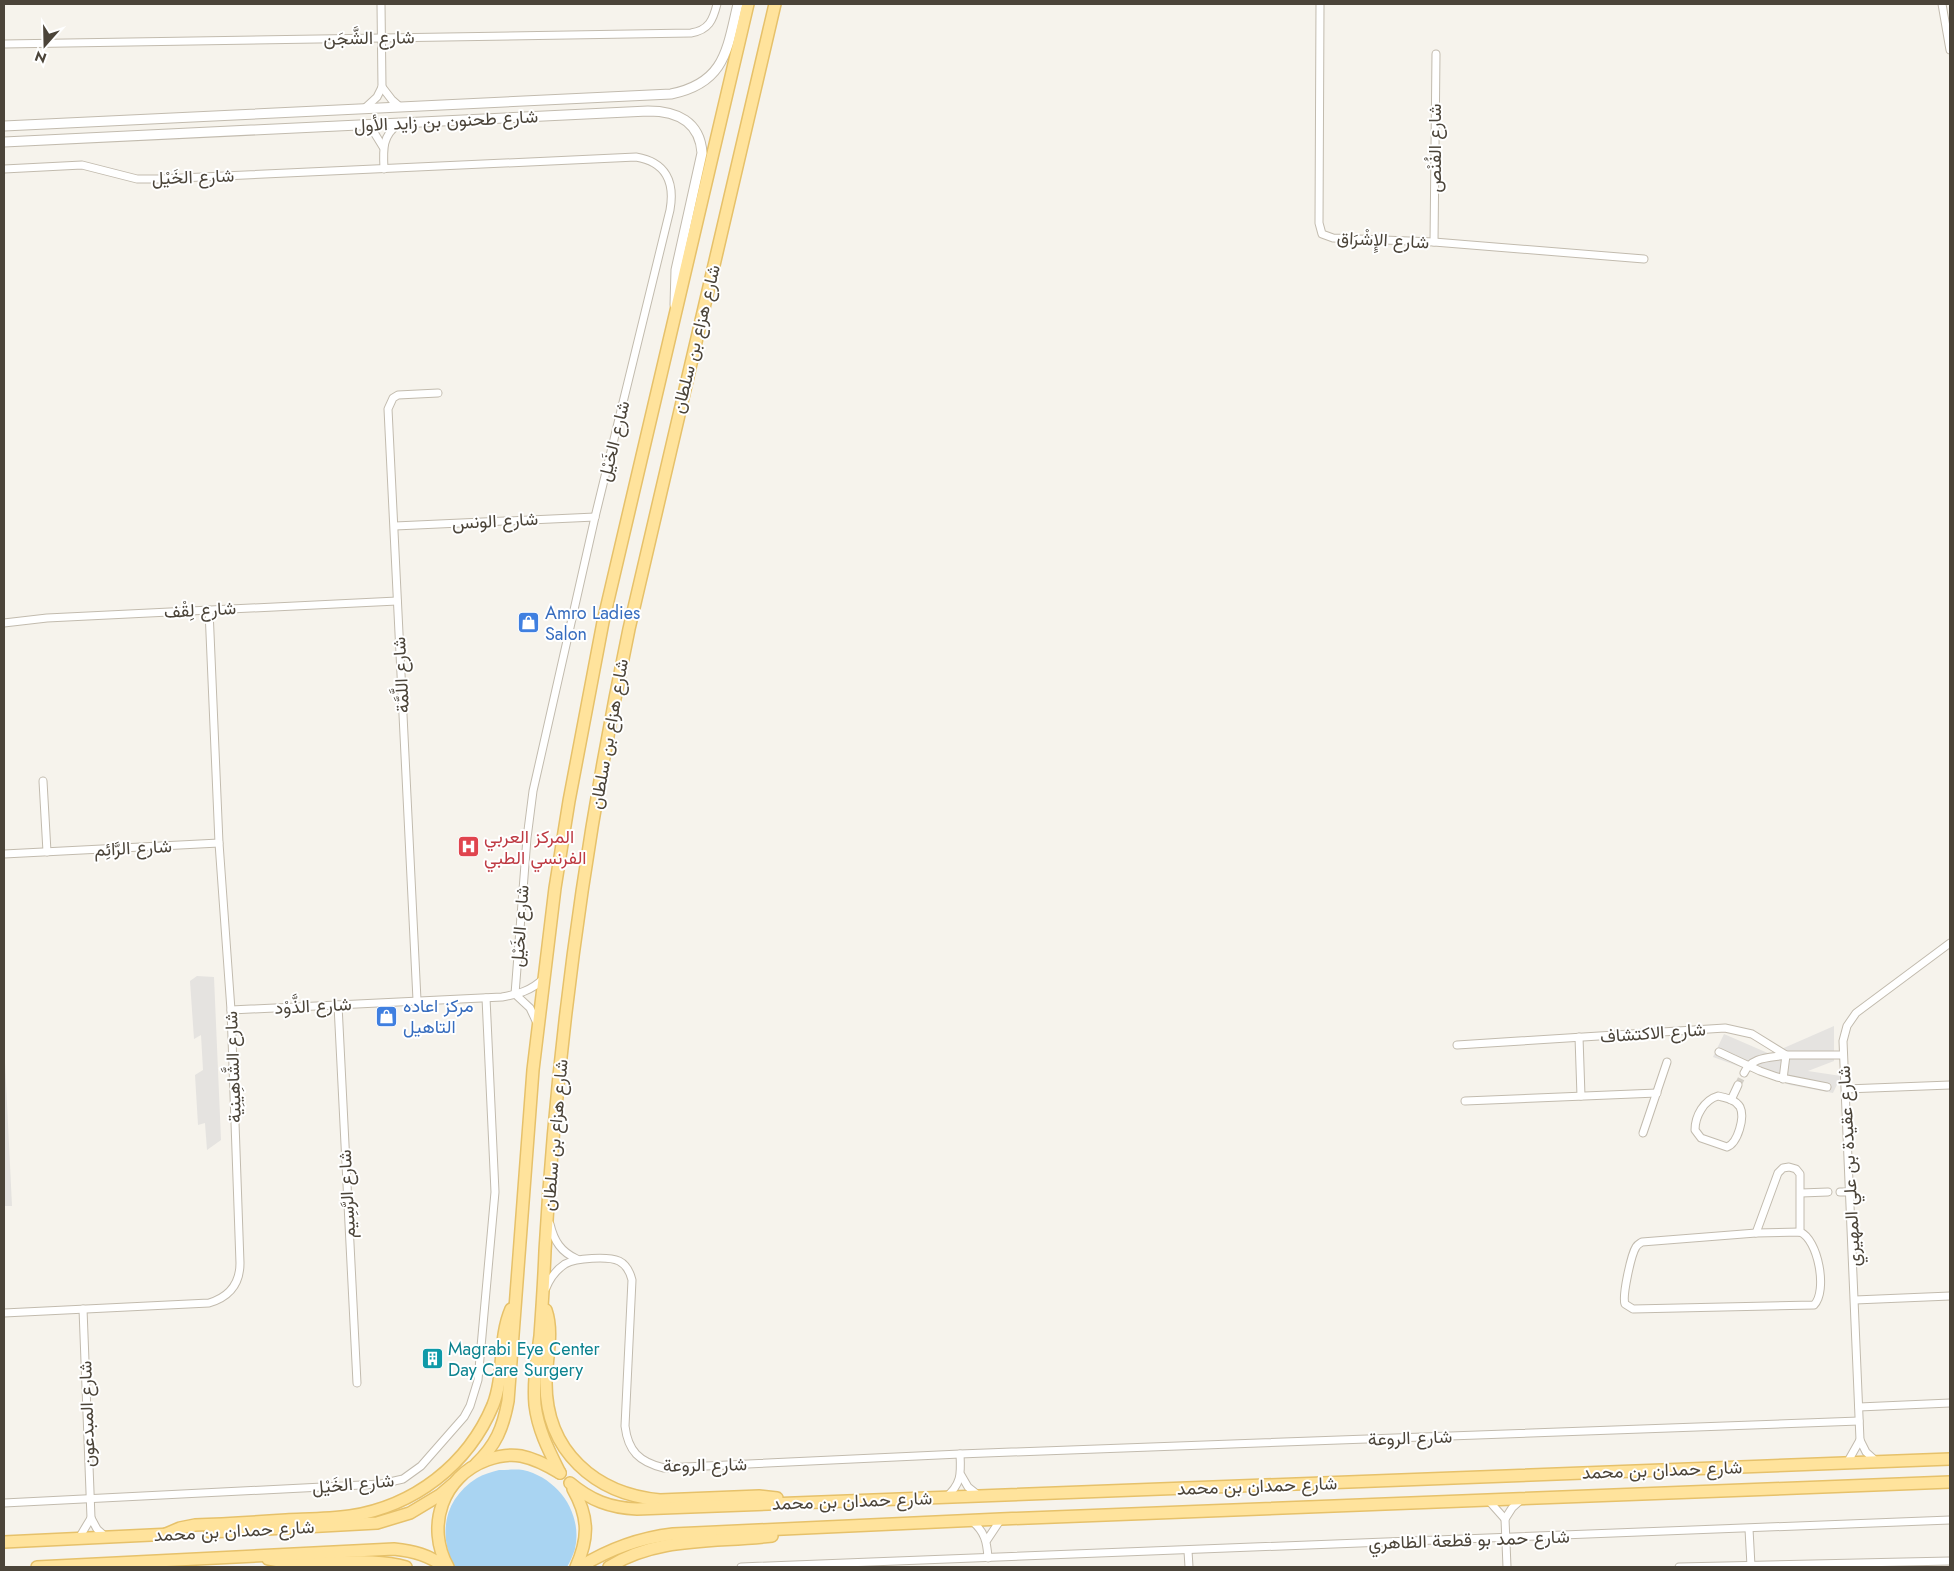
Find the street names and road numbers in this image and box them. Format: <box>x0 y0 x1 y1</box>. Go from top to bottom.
street label: شارع الشَّجَن <box>323 24 415 52</box>
street label: شارع طحنون بن زايد الأول <box>353 103 539 139</box>
street label: شارع الفُنْص <box>1422 104 1448 192</box>
street label: شارع الخَيْل <box>151 163 235 191</box>
street label: شارع الإِشْرَاق <box>1336 225 1430 256</box>
street label: شارع هزاع بن سلطان <box>665 262 727 416</box>
street label: شارع الخَيْل <box>591 398 637 484</box>
street label: شارع الونس <box>451 506 539 536</box>
street label: شارع لِقْف <box>163 595 237 625</box>
street label: شارع اللَّمَّة <box>385 636 416 714</box>
street label: شارع هزاع بن سلطان <box>583 657 635 811</box>
street label: شارع الرَّائِم <box>93 833 173 863</box>
street label: شارع الخَيْل <box>504 884 536 968</box>
street label: شارع الذَّوْد <box>274 990 352 1021</box>
street label: شارع الشَّاهِينِية <box>218 1011 248 1123</box>
street label: شارع الاكتشاف <box>1599 1016 1707 1050</box>
street label: شارع هزاع بن سلطان <box>535 1058 575 1212</box>
street label: شارع عقيدة بن علي المهيري <box>1831 1065 1869 1267</box>
street label: شارع الرَّسِيم <box>332 1149 362 1239</box>
street label: شارع المبدعون <box>72 1360 102 1468</box>
street label: شارع الروعة <box>1367 1424 1453 1452</box>
street label: شارع الروعة <box>663 1451 747 1479</box>
street label: شارع حمدان بن محمد <box>1581 1454 1743 1486</box>
street label: شارع الخَيْل <box>311 1467 395 1501</box>
street label: شارع حمدان بن محمد <box>1176 1470 1338 1502</box>
street label: شارع حمدان بن محمد <box>771 1485 933 1517</box>
street label: شارع حمدان بن محمد <box>153 1514 315 1548</box>
street label: شارع حمد بو قطعة الظاهري <box>1368 1523 1570 1559</box>

